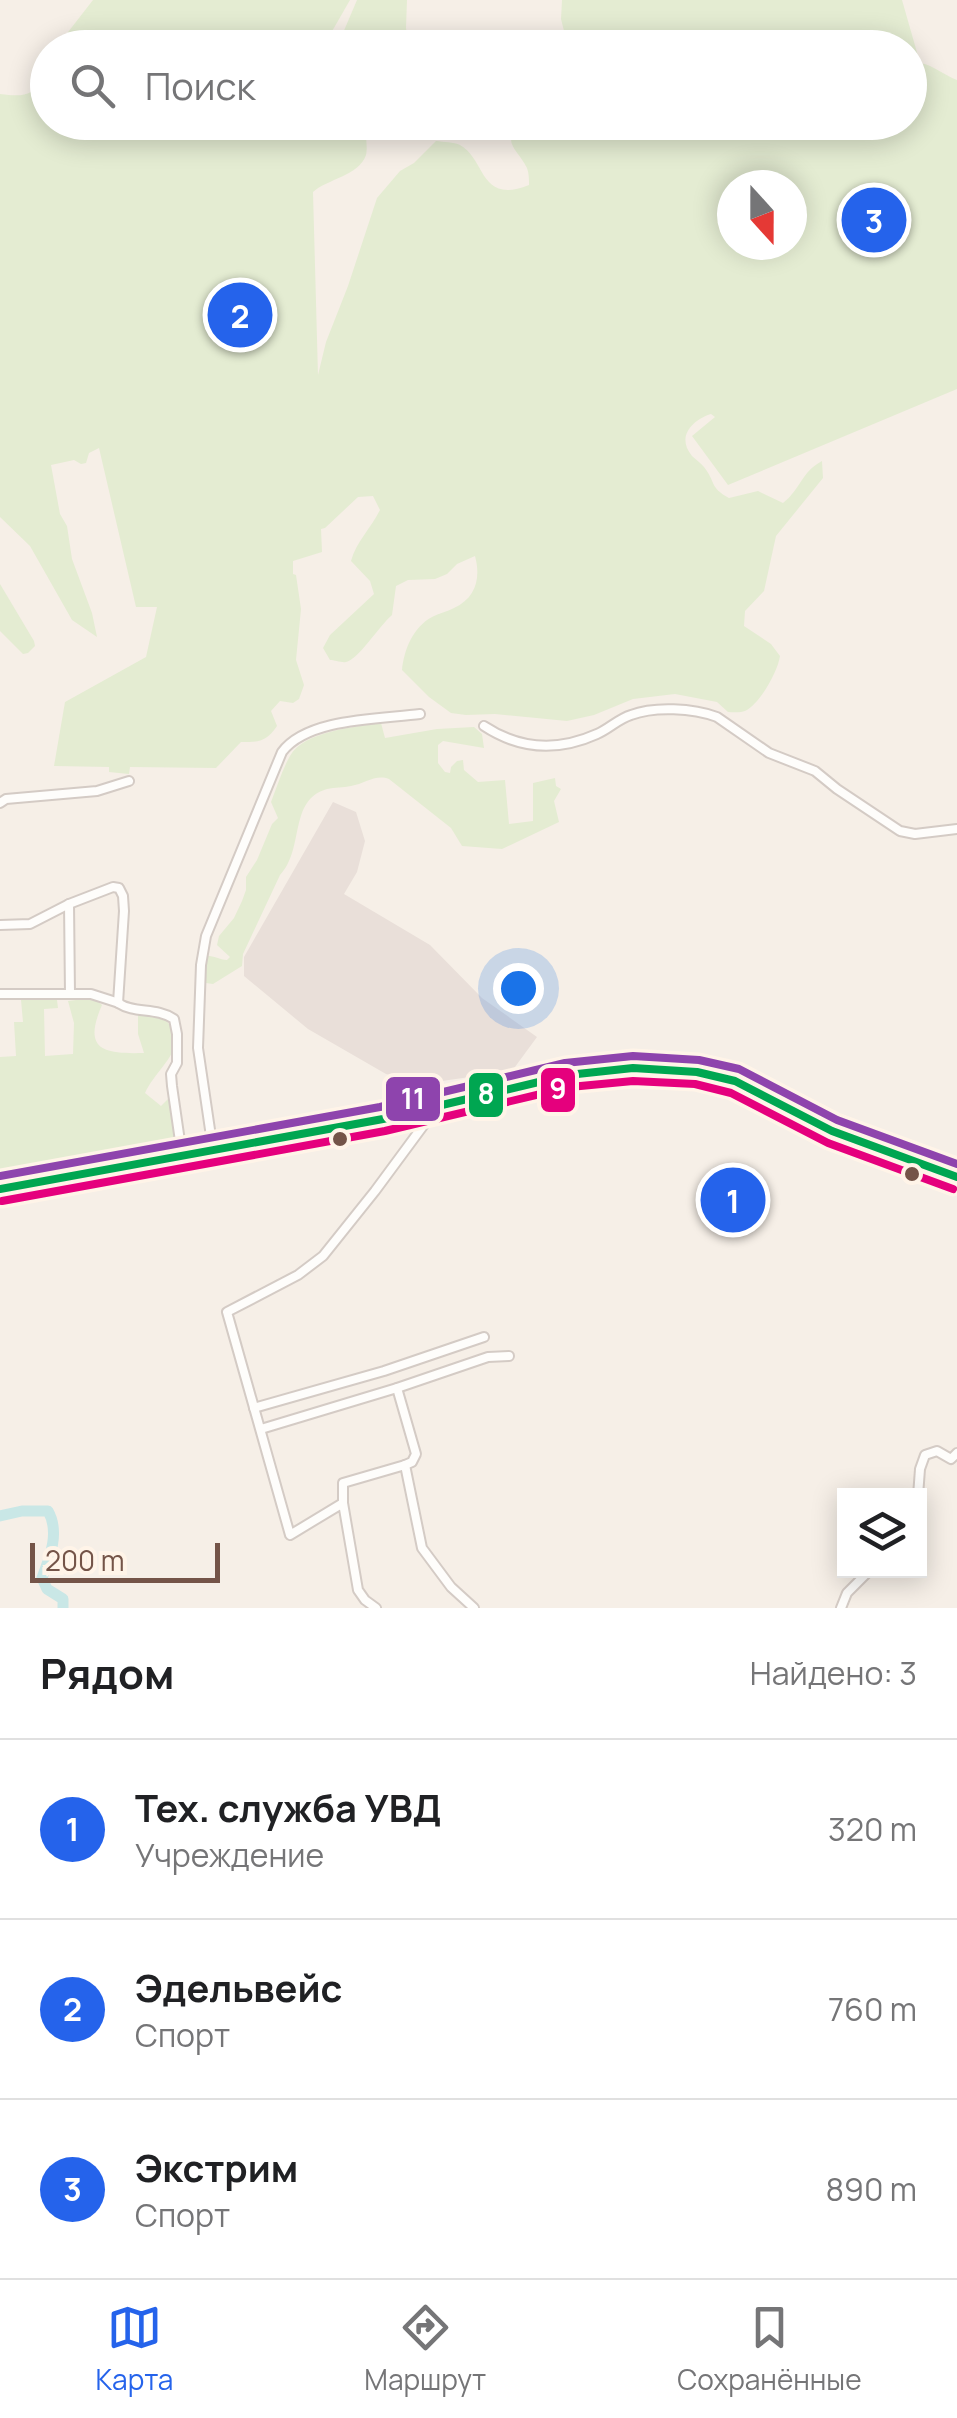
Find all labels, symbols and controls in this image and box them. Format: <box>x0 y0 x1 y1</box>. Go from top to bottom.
search box <box>30 30 927 140</box>
icon: search <box>65 58 120 113</box>
text: Поиск <box>145 59 255 111</box>
north arrow <box>717 170 807 260</box>
pin: 3 <box>842 182 906 258</box>
pin: 2 <box>208 278 272 352</box>
your location <box>493 963 544 1014</box>
line badge: 9 <box>539 1066 577 1114</box>
text: 9 <box>549 1069 567 1107</box>
line badge: 8 <box>467 1071 505 1119</box>
text: 8 <box>477 1074 495 1112</box>
line badge: 11 <box>384 1075 442 1123</box>
text: 11 <box>401 1079 425 1117</box>
unlabelled marker <box>330 1129 350 1149</box>
pin: 1 <box>700 1162 766 1238</box>
unlabelled marker <box>902 1164 922 1184</box>
map controls <box>837 1488 927 1578</box>
button: layers <box>837 1488 927 1578</box>
scale bar <box>30 1538 220 1582</box>
text: 200 m <box>45 1541 124 1579</box>
text: Рядом <box>40 1644 174 1702</box>
text: Найдено: 3 <box>750 1651 917 1695</box>
text: Тех. служба УВД <box>135 1781 441 1833</box>
text: 1 <box>65 1807 80 1851</box>
text: 320 m <box>828 1807 917 1851</box>
text: Учреждение <box>135 1833 324 1877</box>
text: Эдельвейс <box>135 1961 342 2013</box>
text: 2 <box>63 1987 82 2031</box>
text: 760 m <box>828 1987 917 2031</box>
text: Спорт <box>135 2013 230 2057</box>
text: Экстрим <box>135 2141 298 2193</box>
text: 3 <box>63 2167 82 2211</box>
text: 890 m <box>826 2167 917 2211</box>
text: Спорт <box>135 2193 230 2237</box>
tab: Карта <box>95 2300 173 2398</box>
tab: Маршрут <box>364 2300 486 2398</box>
tab: Сохранённые <box>677 2300 862 2398</box>

